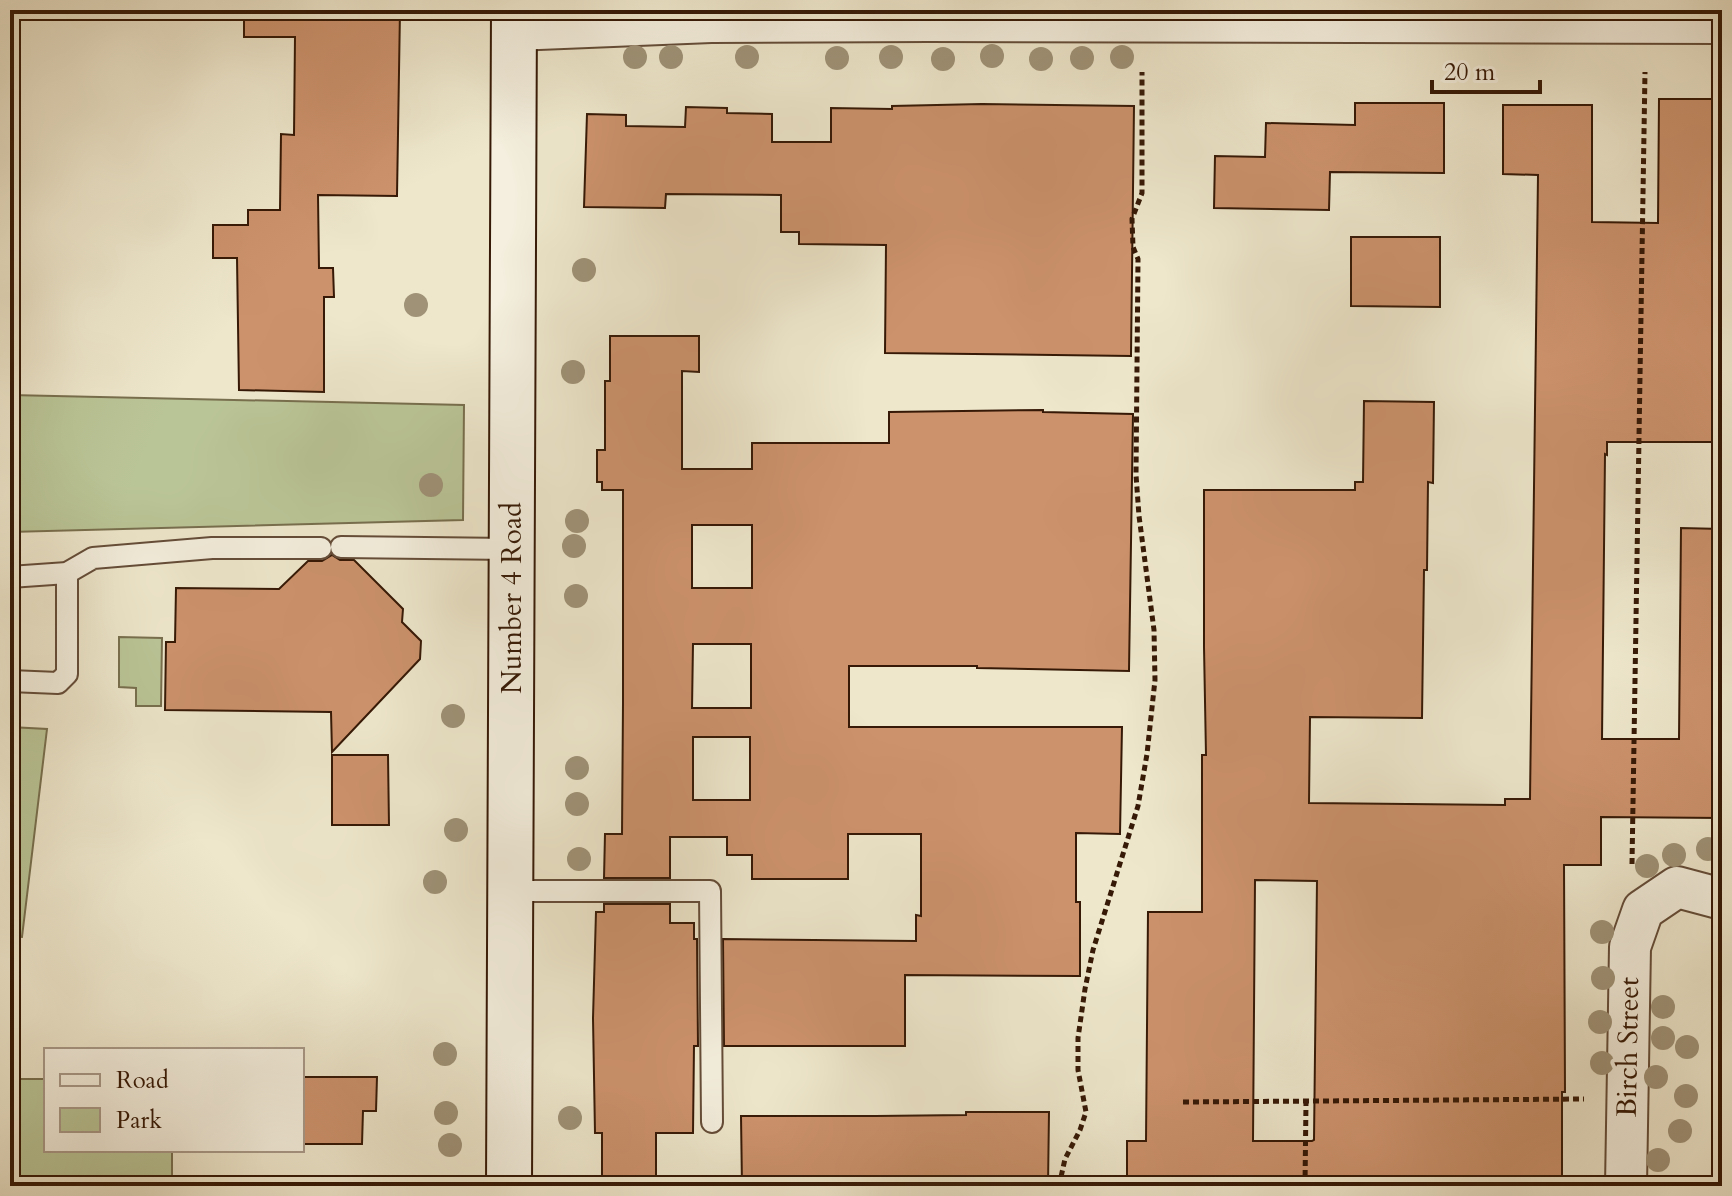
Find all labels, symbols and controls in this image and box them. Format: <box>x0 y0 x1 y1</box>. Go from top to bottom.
scale bar <box>1432 44 1540 94</box>
text: 20 m <box>1444 56 1496 89</box>
street label: Number 4 Road <box>493 502 531 694</box>
street label: Birch Street <box>1608 976 1648 1117</box>
legend <box>44 1048 304 1152</box>
text: Road <box>116 1064 169 1097</box>
text: Park <box>116 1104 162 1137</box>

